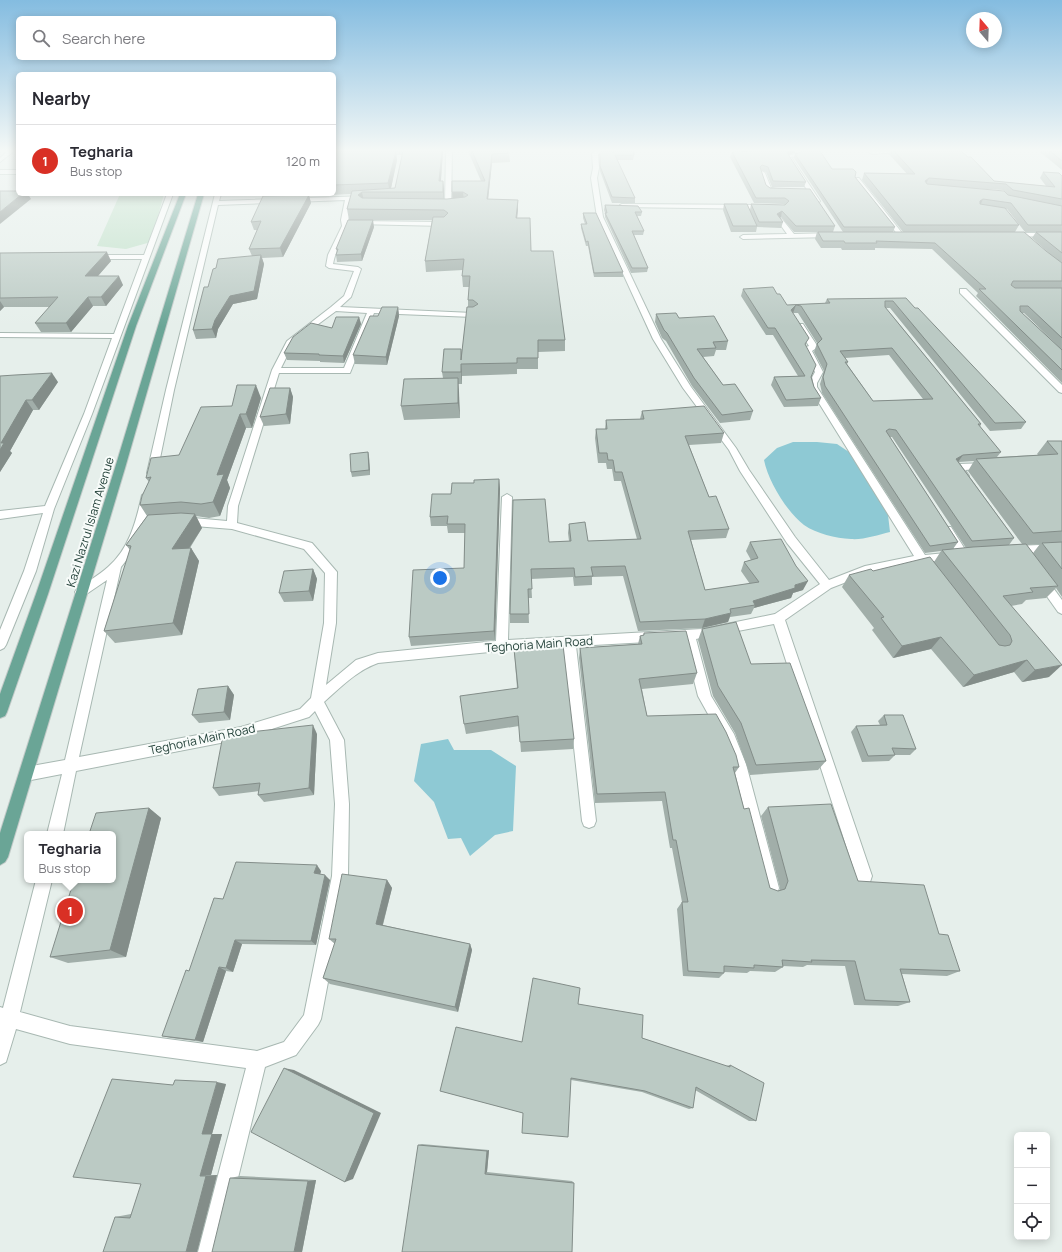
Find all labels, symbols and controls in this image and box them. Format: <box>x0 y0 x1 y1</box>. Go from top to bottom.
north arrow <box>966 12 1002 48</box>
search box <box>16 16 336 60</box>
icon: search <box>30 27 52 49</box>
text: Search here <box>62 28 145 49</box>
text: Nearby <box>32 87 90 110</box>
text: Tegharia <box>70 141 133 162</box>
text: 1 <box>42 152 48 170</box>
text: 120 m <box>286 152 320 170</box>
text: Bus stop <box>70 162 122 180</box>
street label: Kazi Nazrul Islam Avenue <box>62 455 118 589</box>
your location <box>430 568 450 588</box>
street label: Teghoria Main Road <box>484 632 594 656</box>
street label: Teghoria Main Road <box>147 719 257 759</box>
popup <box>24 831 116 883</box>
text: Tegharia <box>38 838 102 859</box>
text: Bus stop <box>38 859 91 877</box>
pin: 1 <box>57 896 83 926</box>
map controls <box>1014 1132 1050 1240</box>
button: + <box>1014 1132 1050 1168</box>
button: − <box>1014 1168 1050 1204</box>
button: locate <box>1014 1204 1050 1240</box>

